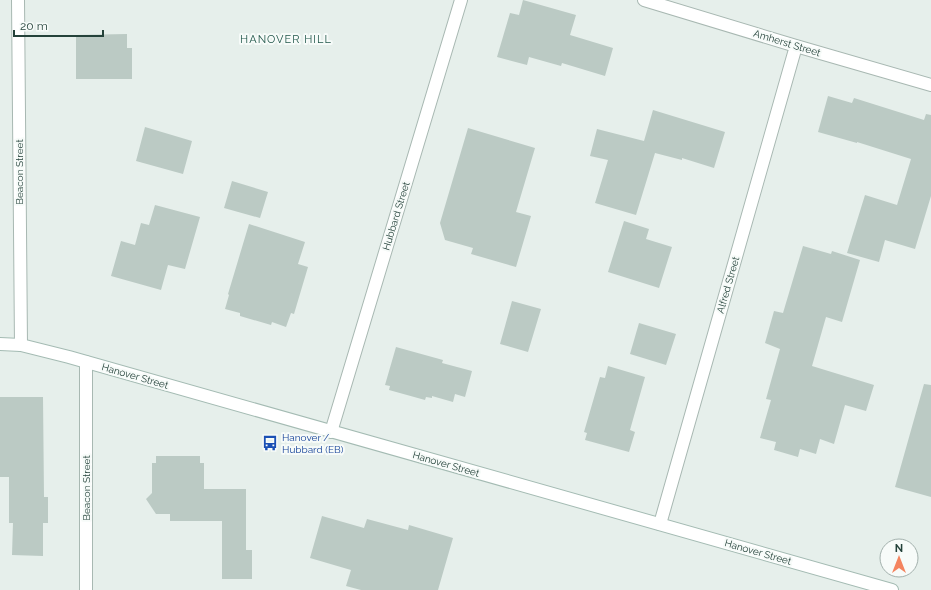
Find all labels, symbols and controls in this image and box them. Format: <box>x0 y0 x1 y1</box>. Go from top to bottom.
scale bar <box>14 12 103 38</box>
text: 20 m <box>20 19 48 33</box>
street label: Amherst Street <box>752 28 823 59</box>
district label: HANOVER HILL <box>240 33 332 46</box>
street label: Beacon Street <box>14 139 25 205</box>
street label: Hubbard Street <box>380 180 412 252</box>
street label: Alfred Street <box>715 255 742 315</box>
street label: Hanover Street <box>100 361 170 391</box>
place label: Hanover / Hubbard (EB) <box>282 432 344 455</box>
bus stop icon: Hanover / Hubbard (EB) <box>261 434 279 452</box>
street label: Hanover Street <box>411 449 481 479</box>
street label: Beacon Street <box>81 455 92 521</box>
street label: Hanover Street <box>723 537 793 567</box>
north arrow <box>879 538 919 578</box>
text: N <box>895 542 903 555</box>

